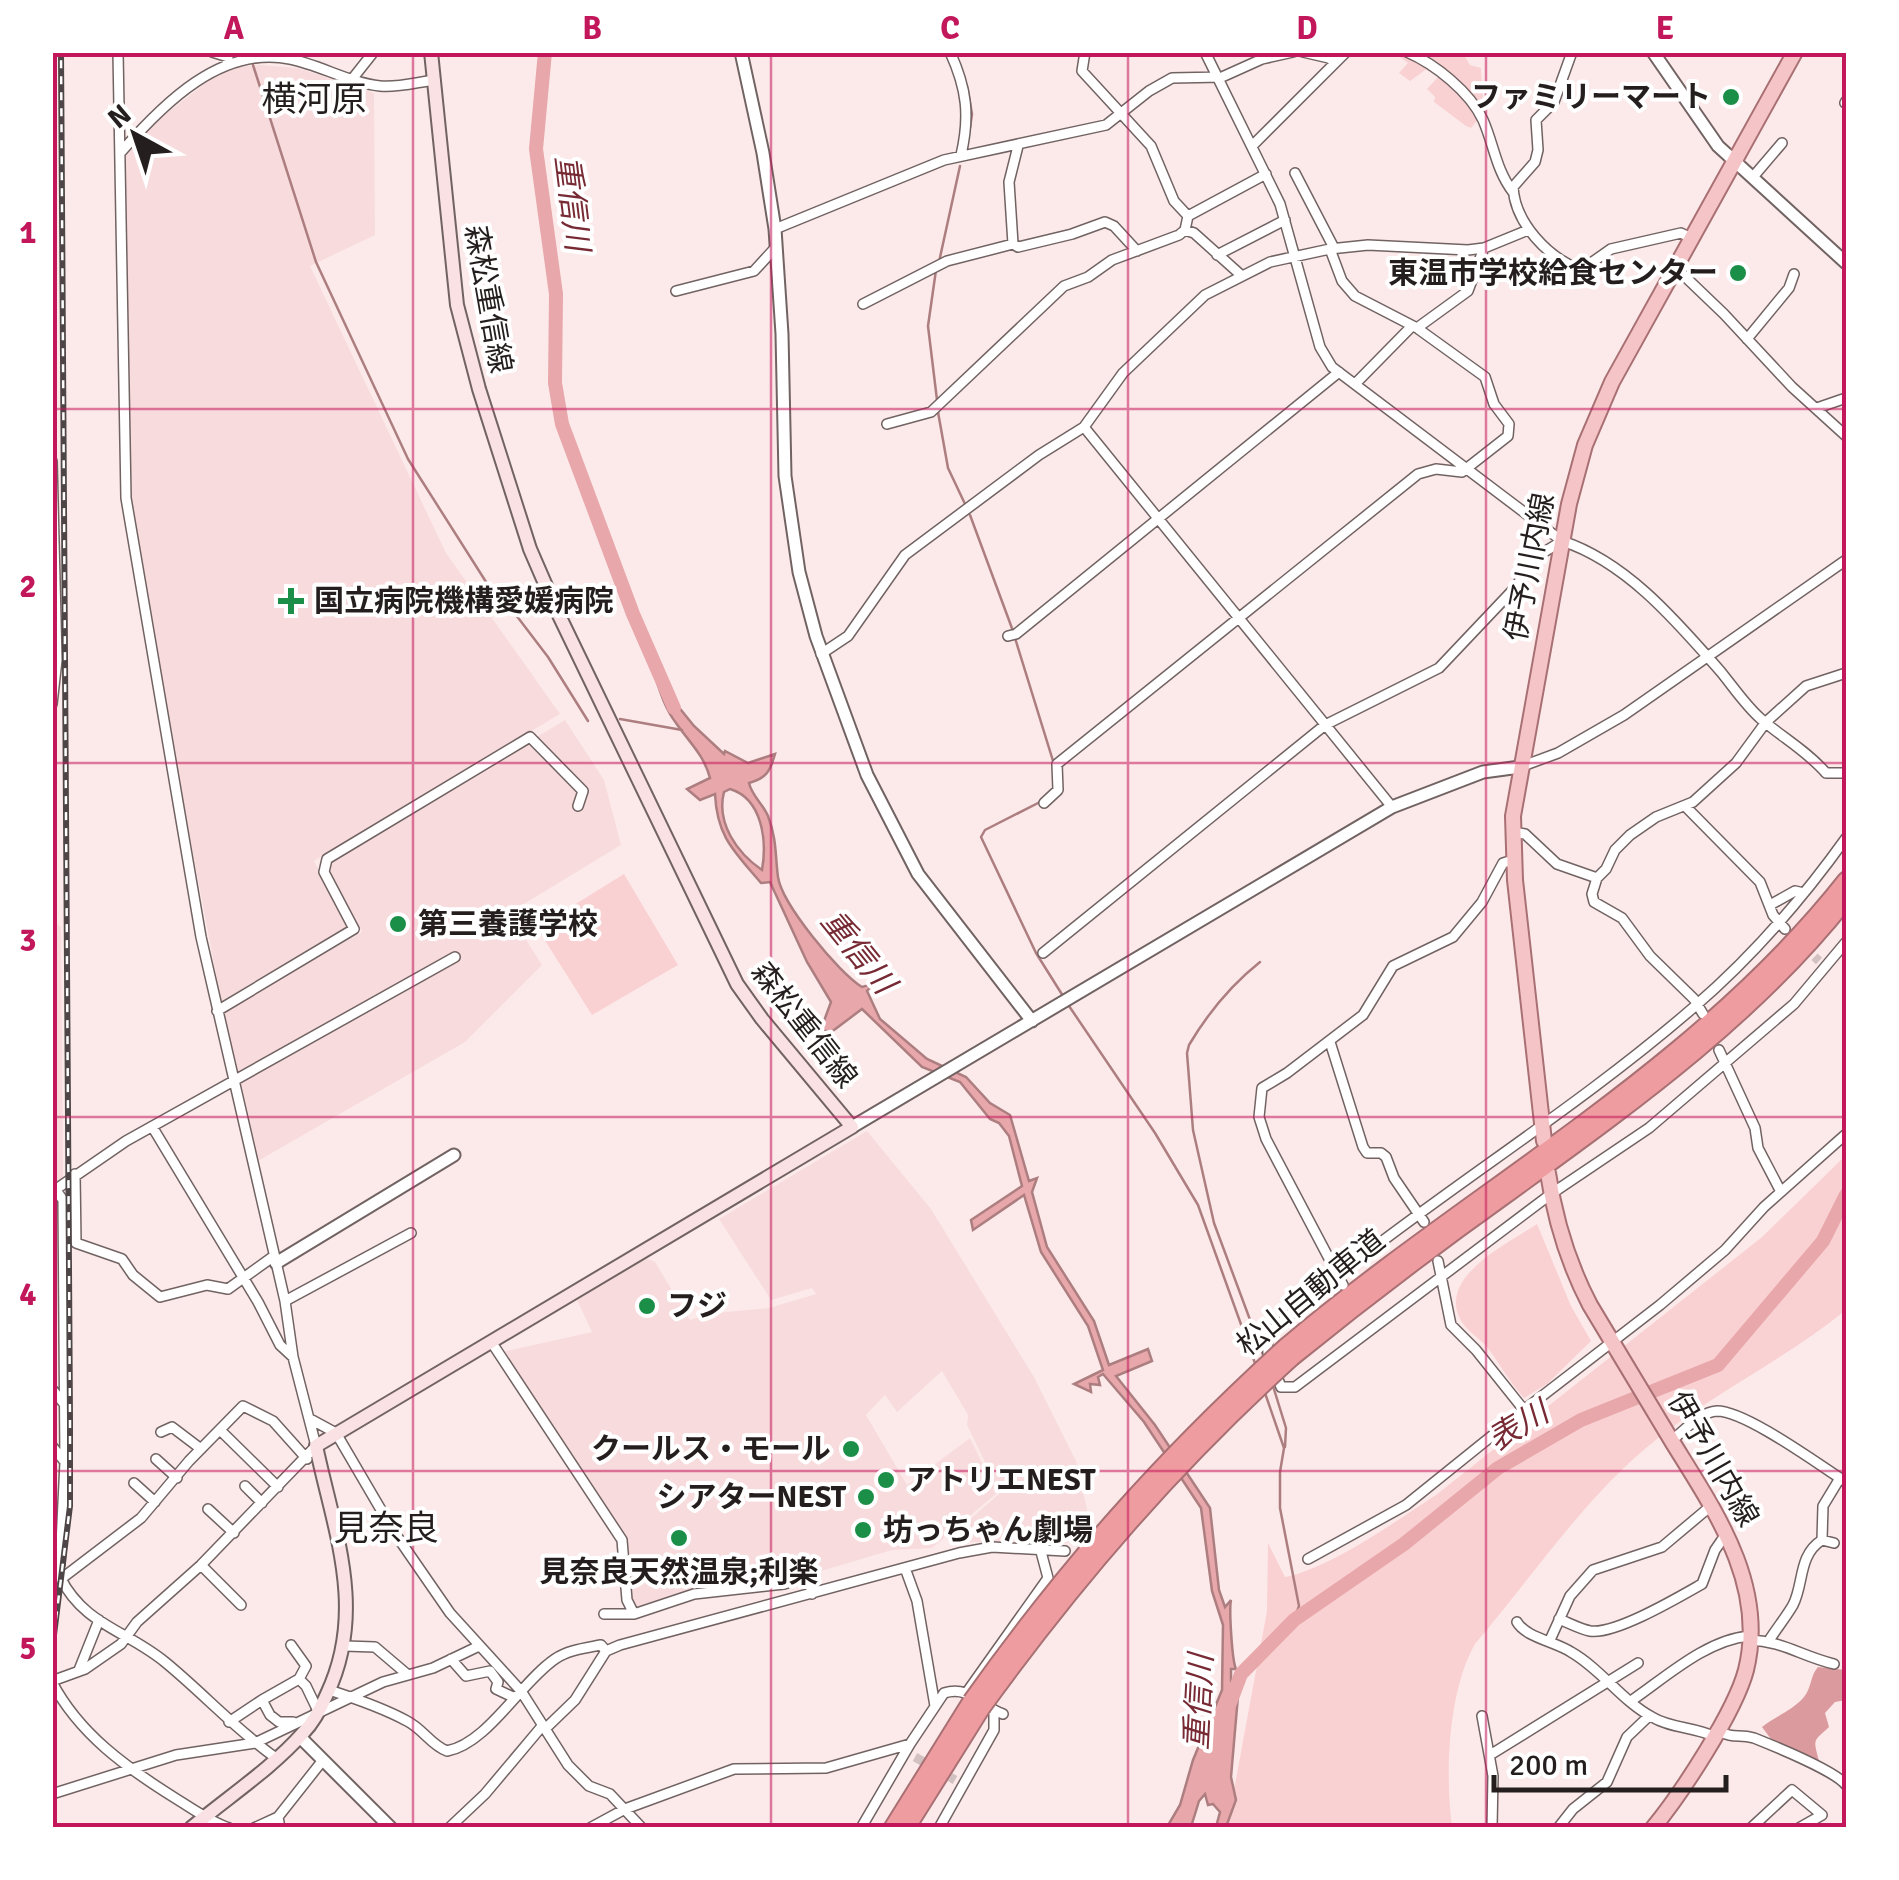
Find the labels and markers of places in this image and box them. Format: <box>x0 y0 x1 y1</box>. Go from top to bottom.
place label: ファミリーマート <box>1471 79 1711 116</box>
marker: ファミリーマート <box>1720 86 1742 108</box>
place label: 東温市学校給食センター <box>1388 255 1718 292</box>
marker: 東温市学校給食センター <box>1727 262 1749 284</box>
place label: 国立病院機構愛媛病院 <box>314 583 614 620</box>
marker: 国立病院機構愛媛病院 <box>278 588 304 614</box>
place label: 第三養護学校 <box>418 906 598 943</box>
marker: 第三養護学校 <box>387 913 409 935</box>
place label: フジ <box>667 1288 727 1325</box>
marker: フジ <box>636 1295 658 1317</box>
place label: クールス・モール <box>591 1431 831 1468</box>
marker: クールス・モール <box>840 1438 862 1460</box>
place label: アトリエNEST <box>906 1462 1096 1499</box>
marker: アトリエNEST <box>875 1469 897 1491</box>
place label: シアターNEST <box>657 1479 847 1516</box>
marker: シアターNEST <box>855 1486 877 1508</box>
place label: 坊っちゃん劇場 <box>883 1512 1093 1549</box>
marker: 坊っちゃん劇場 <box>852 1519 874 1541</box>
marker: 見奈良天然温泉;利楽 <box>668 1527 690 1549</box>
place label: 見奈良天然温泉;利楽 <box>540 1554 818 1591</box>

